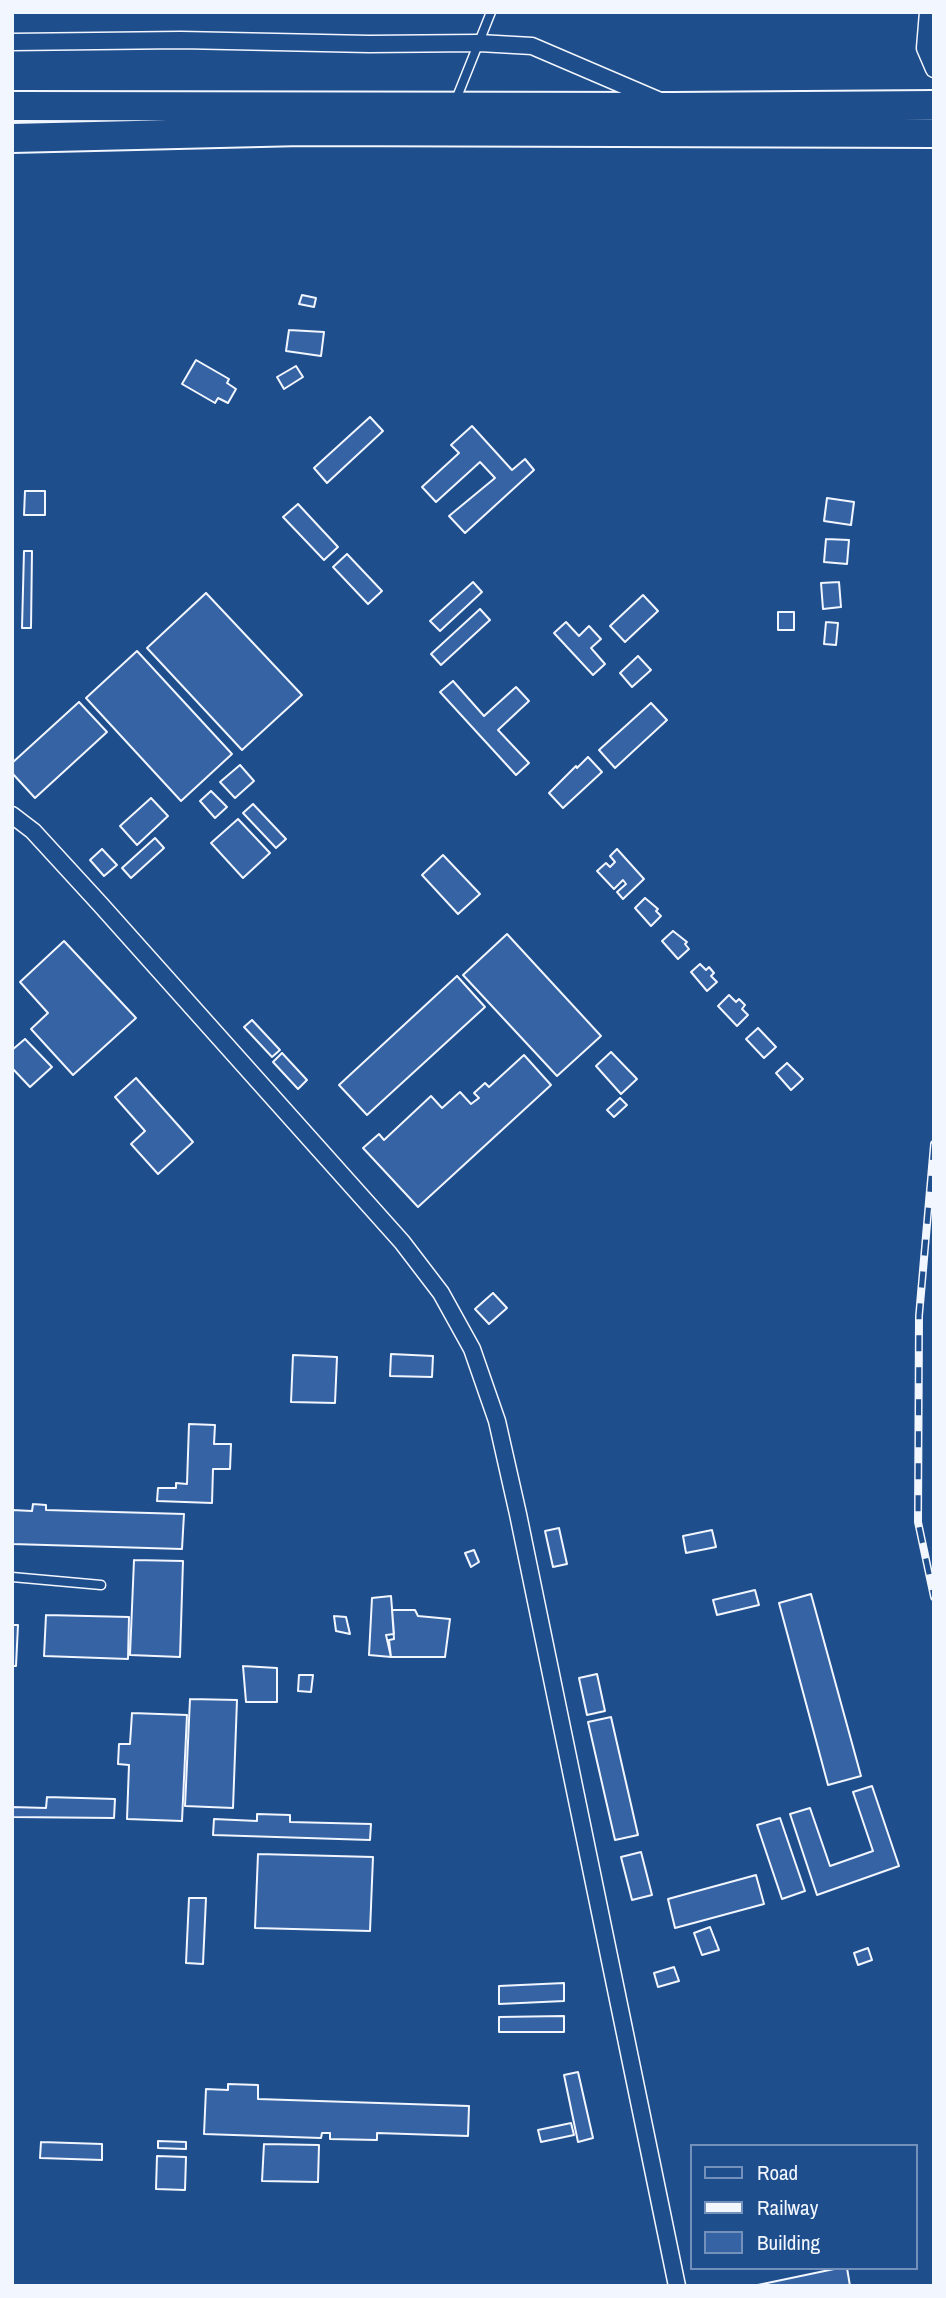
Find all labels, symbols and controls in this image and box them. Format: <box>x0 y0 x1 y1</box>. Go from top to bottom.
legend <box>690 2144 918 2270</box>
text: Road <box>757 2158 798 2187</box>
text: Railway <box>757 2193 818 2222</box>
text: Building <box>757 2228 820 2257</box>

